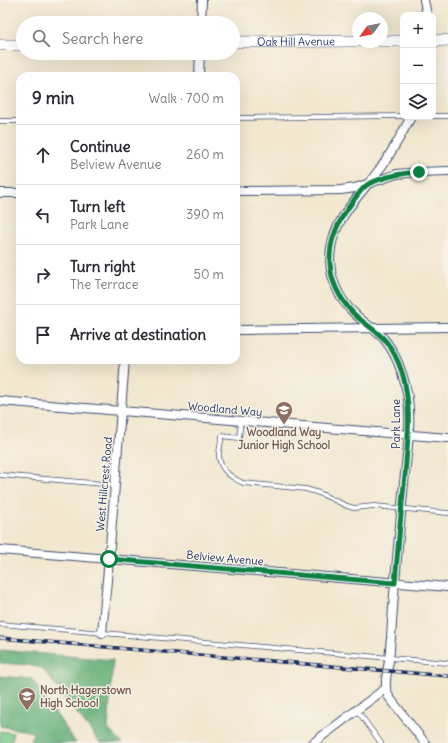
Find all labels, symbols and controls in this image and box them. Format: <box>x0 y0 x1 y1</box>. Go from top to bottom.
north arrow <box>352 12 388 48</box>
map controls <box>400 12 436 120</box>
button: + <box>400 12 436 48</box>
search box <box>16 16 240 60</box>
icon: search <box>30 27 52 49</box>
text: Search here <box>62 29 143 48</box>
street label: Oak Hill Avenue <box>257 34 335 49</box>
button: − <box>400 48 436 84</box>
button: layers <box>400 84 436 120</box>
text: 9 min <box>32 87 74 109</box>
text: Walk · 700 m <box>149 90 224 107</box>
text: Continue <box>70 137 131 156</box>
icon: ahead <box>32 144 54 166</box>
text: 260 m <box>186 146 224 163</box>
text: Belview Avenue <box>70 156 162 173</box>
route end <box>410 163 428 181</box>
text: Turn left <box>70 197 125 216</box>
icon: left <box>32 204 54 226</box>
text: 390 m <box>186 206 224 223</box>
text: Park Lane <box>70 216 129 233</box>
text: Turn right <box>70 257 135 276</box>
icon: right <box>32 264 54 286</box>
text: 50 m <box>193 266 224 283</box>
text: The Terrace <box>70 276 139 293</box>
icon: arrive <box>32 324 54 346</box>
text: Arrive at destination <box>70 325 206 344</box>
street label: Woodland Way <box>187 399 263 419</box>
street label: Park Lane <box>389 399 403 449</box>
school or university icon: Woodland Way Junior High School <box>274 400 294 425</box>
place label: Woodland Way Junior High School <box>238 425 330 453</box>
street label: West Hillcrest Road <box>93 436 115 532</box>
street label: Belview Avenue <box>186 548 264 568</box>
route start <box>100 550 118 568</box>
place label: North Hagerstown High School <box>40 683 132 711</box>
school or university icon: North Hagerstown High School <box>17 686 37 711</box>

